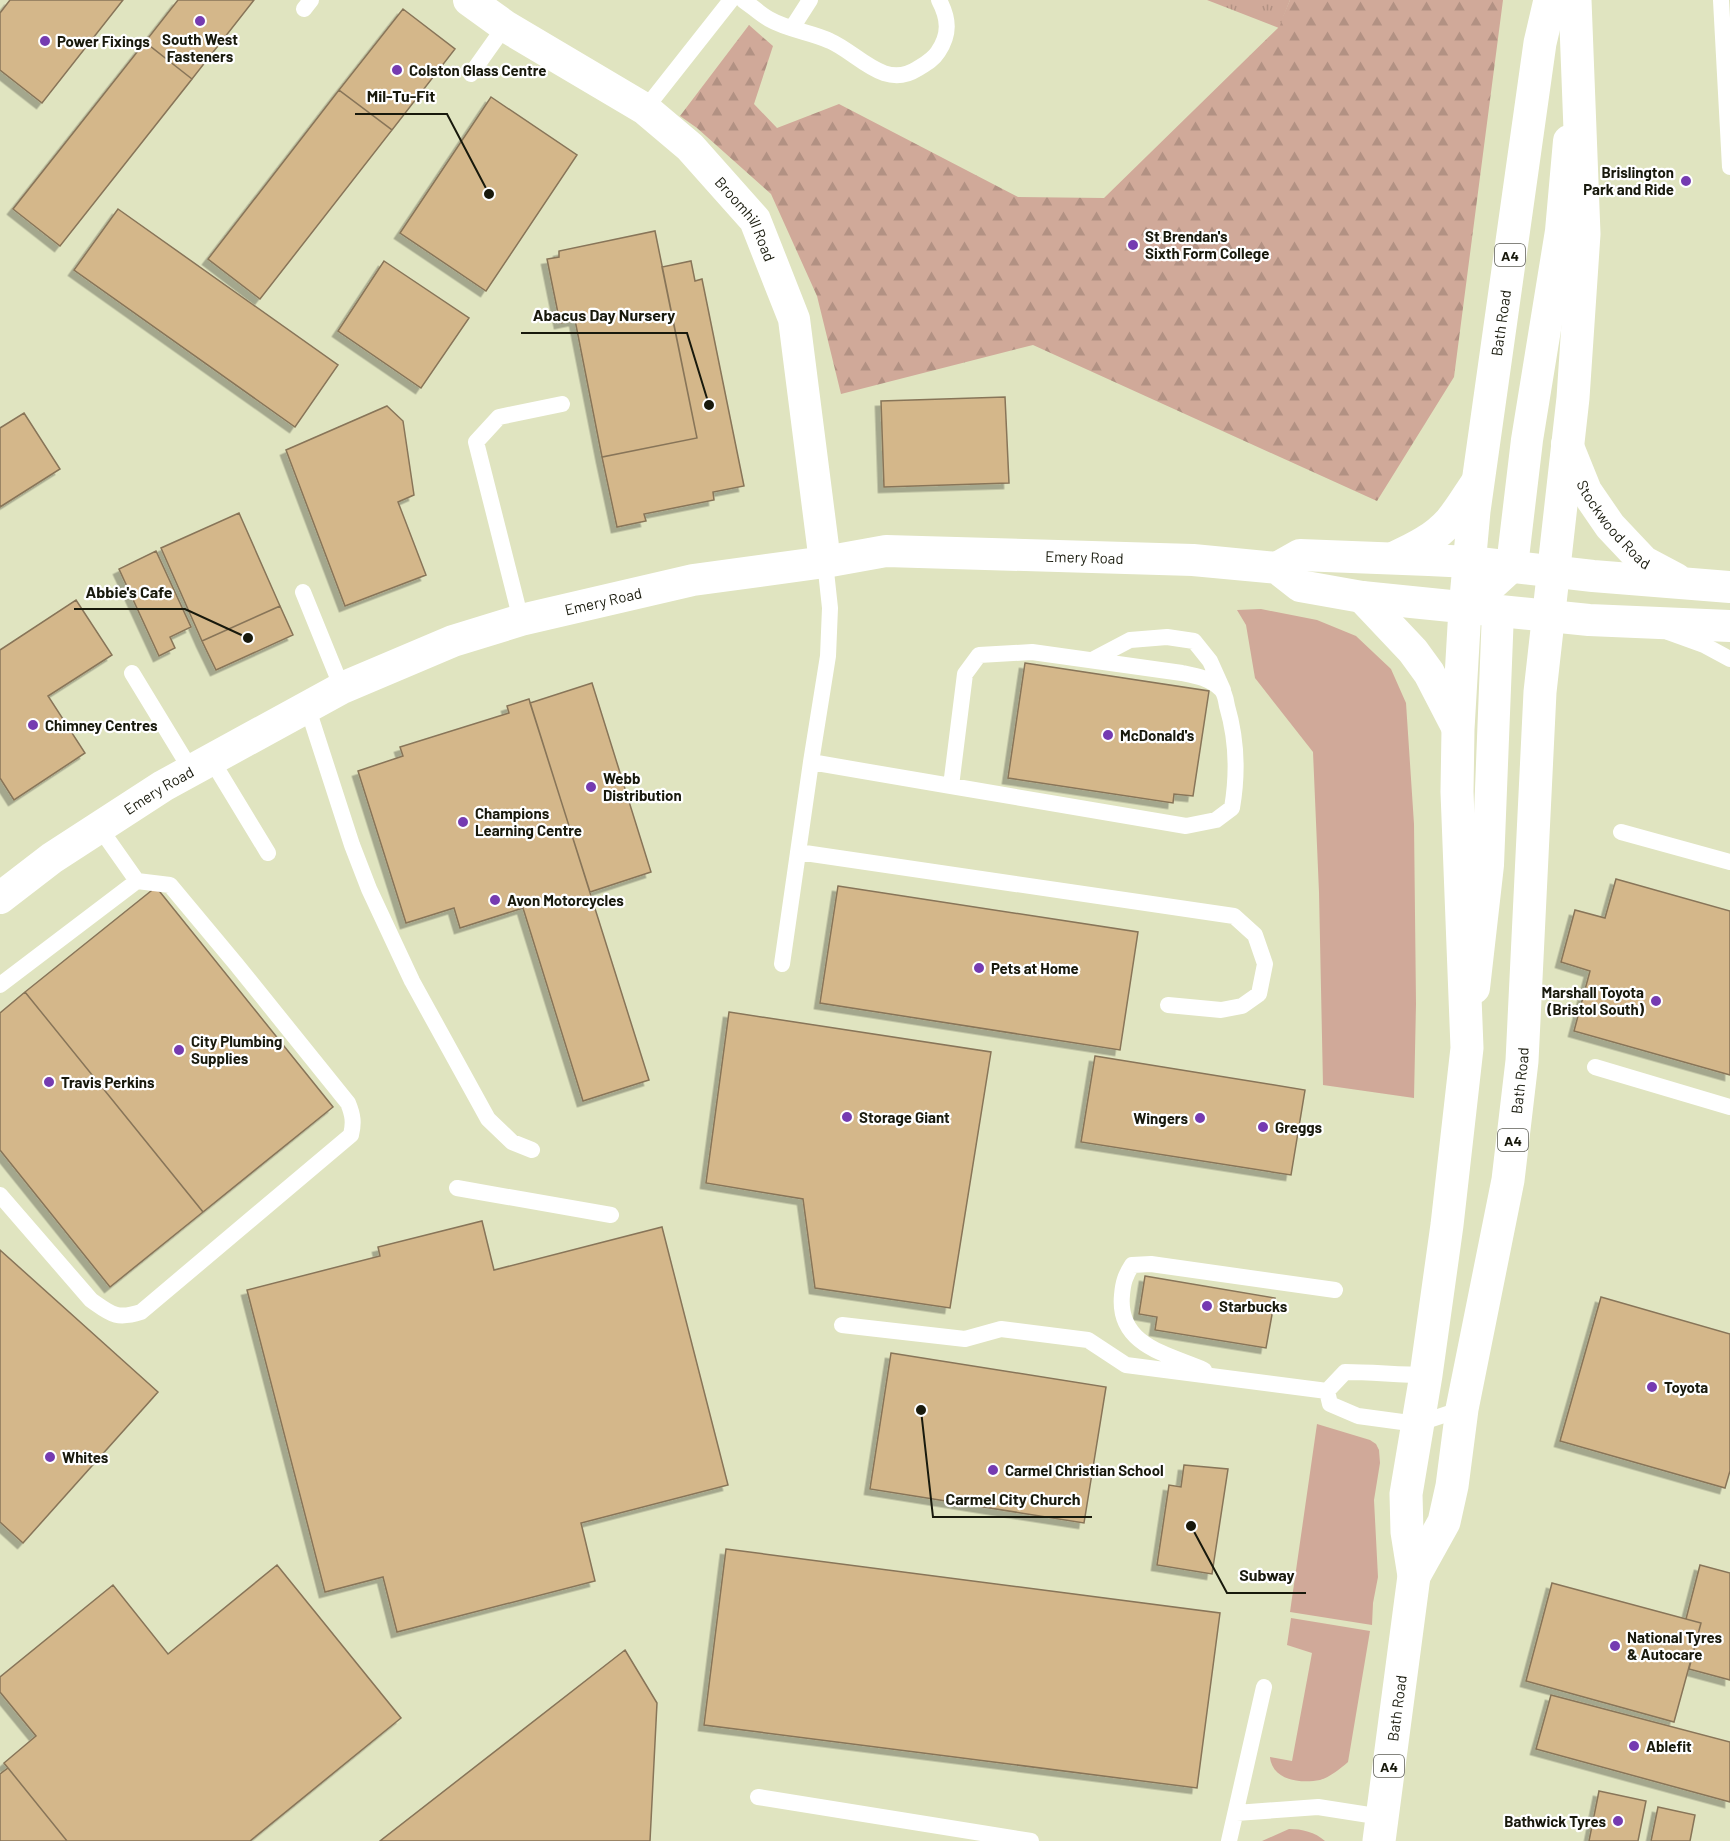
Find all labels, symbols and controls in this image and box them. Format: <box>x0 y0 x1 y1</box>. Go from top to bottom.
marker: South West Fasteners <box>193 14 207 28</box>
place label: South West Fasteners <box>162 30 238 65</box>
place label: Power Fixings <box>57 32 150 50</box>
marker: Power Fixings <box>38 34 52 48</box>
place label: Colston Glass Centre <box>409 61 546 79</box>
marker: Colston Glass Centre <box>390 63 404 77</box>
callout: Mil-Tu-Fit <box>355 80 447 114</box>
text: Mil-Tu-Fit <box>367 86 435 105</box>
place label: Brislington Park and Ride <box>1583 163 1674 198</box>
street label: Broomhill Road <box>712 173 779 264</box>
marker: Brislington Park and Ride <box>1679 174 1693 188</box>
place label: St Brendan's Sixth Form College <box>1145 227 1269 262</box>
marker: St Brendan's Sixth Form College <box>1126 238 1140 252</box>
road number: A4 <box>1495 244 1525 266</box>
street label: Bath Road <box>1487 289 1514 357</box>
callout: Abacus Day Nursery <box>521 299 687 333</box>
text: Abacus Day Nursery <box>533 305 675 324</box>
street label: Stockwood Road <box>1573 477 1653 573</box>
street label: Emery Road <box>1045 547 1124 567</box>
callout: Abbie's Cafe <box>74 575 185 609</box>
text: Abbie's Cafe <box>86 582 173 601</box>
street label: Emery Road <box>563 583 643 619</box>
place label: Chimney Centres <box>45 716 158 734</box>
marker: Chimney Centres <box>26 718 40 732</box>
place label: McDonald's <box>1120 726 1195 744</box>
marker: McDonald's <box>1101 728 1115 742</box>
street label: Emery Road <box>120 762 197 818</box>
place label: Webb Distribution <box>603 769 682 804</box>
marker: Webb Distribution <box>584 780 598 794</box>
place label: Champions Learning Centre <box>475 804 582 839</box>
marker: Champions Learning Centre <box>456 815 470 829</box>
place label: Avon Motorcycles <box>507 891 624 909</box>
marker: Avon Motorcycles <box>488 893 502 907</box>
place label: Pets at Home <box>991 959 1079 977</box>
marker: Pets at Home <box>972 961 986 975</box>
place label: Marshall Toyota (Bristol South) <box>1541 983 1645 1018</box>
marker: Marshall Toyota (Bristol South) <box>1649 994 1663 1008</box>
place label: City Plumbing Supplies <box>191 1032 282 1067</box>
marker: City Plumbing Supplies <box>172 1043 186 1057</box>
street label: Bath Road <box>1507 1047 1532 1115</box>
place label: Travis Perkins <box>61 1073 155 1091</box>
marker: Travis Perkins <box>42 1075 56 1089</box>
place label: Storage Giant <box>859 1108 950 1126</box>
place label: Wingers <box>1133 1109 1188 1127</box>
marker: Storage Giant <box>840 1110 854 1124</box>
marker: Wingers <box>1193 1111 1207 1125</box>
place label: Greggs <box>1275 1118 1323 1136</box>
marker: Greggs <box>1256 1120 1270 1134</box>
road number: A4 <box>1498 1129 1528 1151</box>
place label: Starbucks <box>1219 1297 1288 1315</box>
marker: Starbucks <box>1200 1299 1214 1313</box>
place label: Toyota <box>1664 1378 1708 1396</box>
marker: Toyota <box>1645 1380 1659 1394</box>
place label: Whites <box>62 1448 109 1466</box>
marker: Whites <box>43 1450 57 1464</box>
place label: Carmel Christian School <box>1005 1461 1164 1479</box>
marker: Carmel Christian School <box>986 1463 1000 1477</box>
callout: Carmel City Church <box>933 1483 1092 1517</box>
text: Carmel City Church <box>945 1489 1081 1508</box>
callout: Subway <box>1227 1559 1306 1593</box>
text: Subway <box>1239 1565 1295 1584</box>
place label: National Tyres & Autocare <box>1627 1628 1723 1663</box>
marker: National Tyres & Autocare <box>1608 1639 1622 1653</box>
street label: Bath Road <box>1383 1674 1410 1742</box>
place label: Ablefit <box>1646 1737 1692 1755</box>
marker: Ablefit <box>1627 1739 1641 1753</box>
road number: A4 <box>1374 1755 1404 1777</box>
place label: Bathwick Tyres <box>1504 1812 1606 1830</box>
marker: Bathwick Tyres <box>1611 1814 1625 1828</box>

